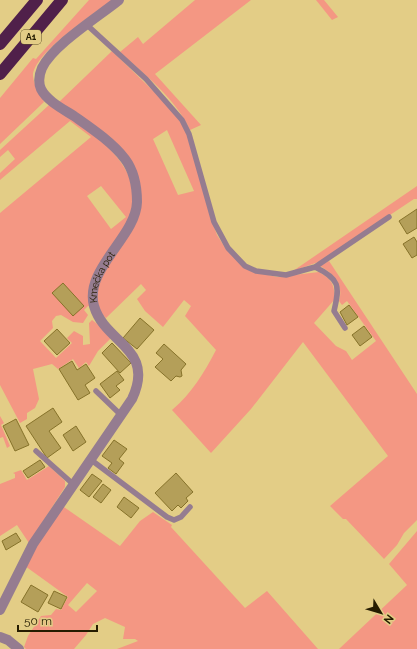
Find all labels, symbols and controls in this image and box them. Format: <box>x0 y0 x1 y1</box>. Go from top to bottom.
road number: A1 <box>21 30 41 44</box>
street label: Kmečka pot <box>87 249 117 304</box>
north arrow <box>361 593 401 633</box>
scale bar <box>18 607 97 633</box>
text: N <box>381 612 396 626</box>
text: 50 m <box>24 614 52 628</box>

